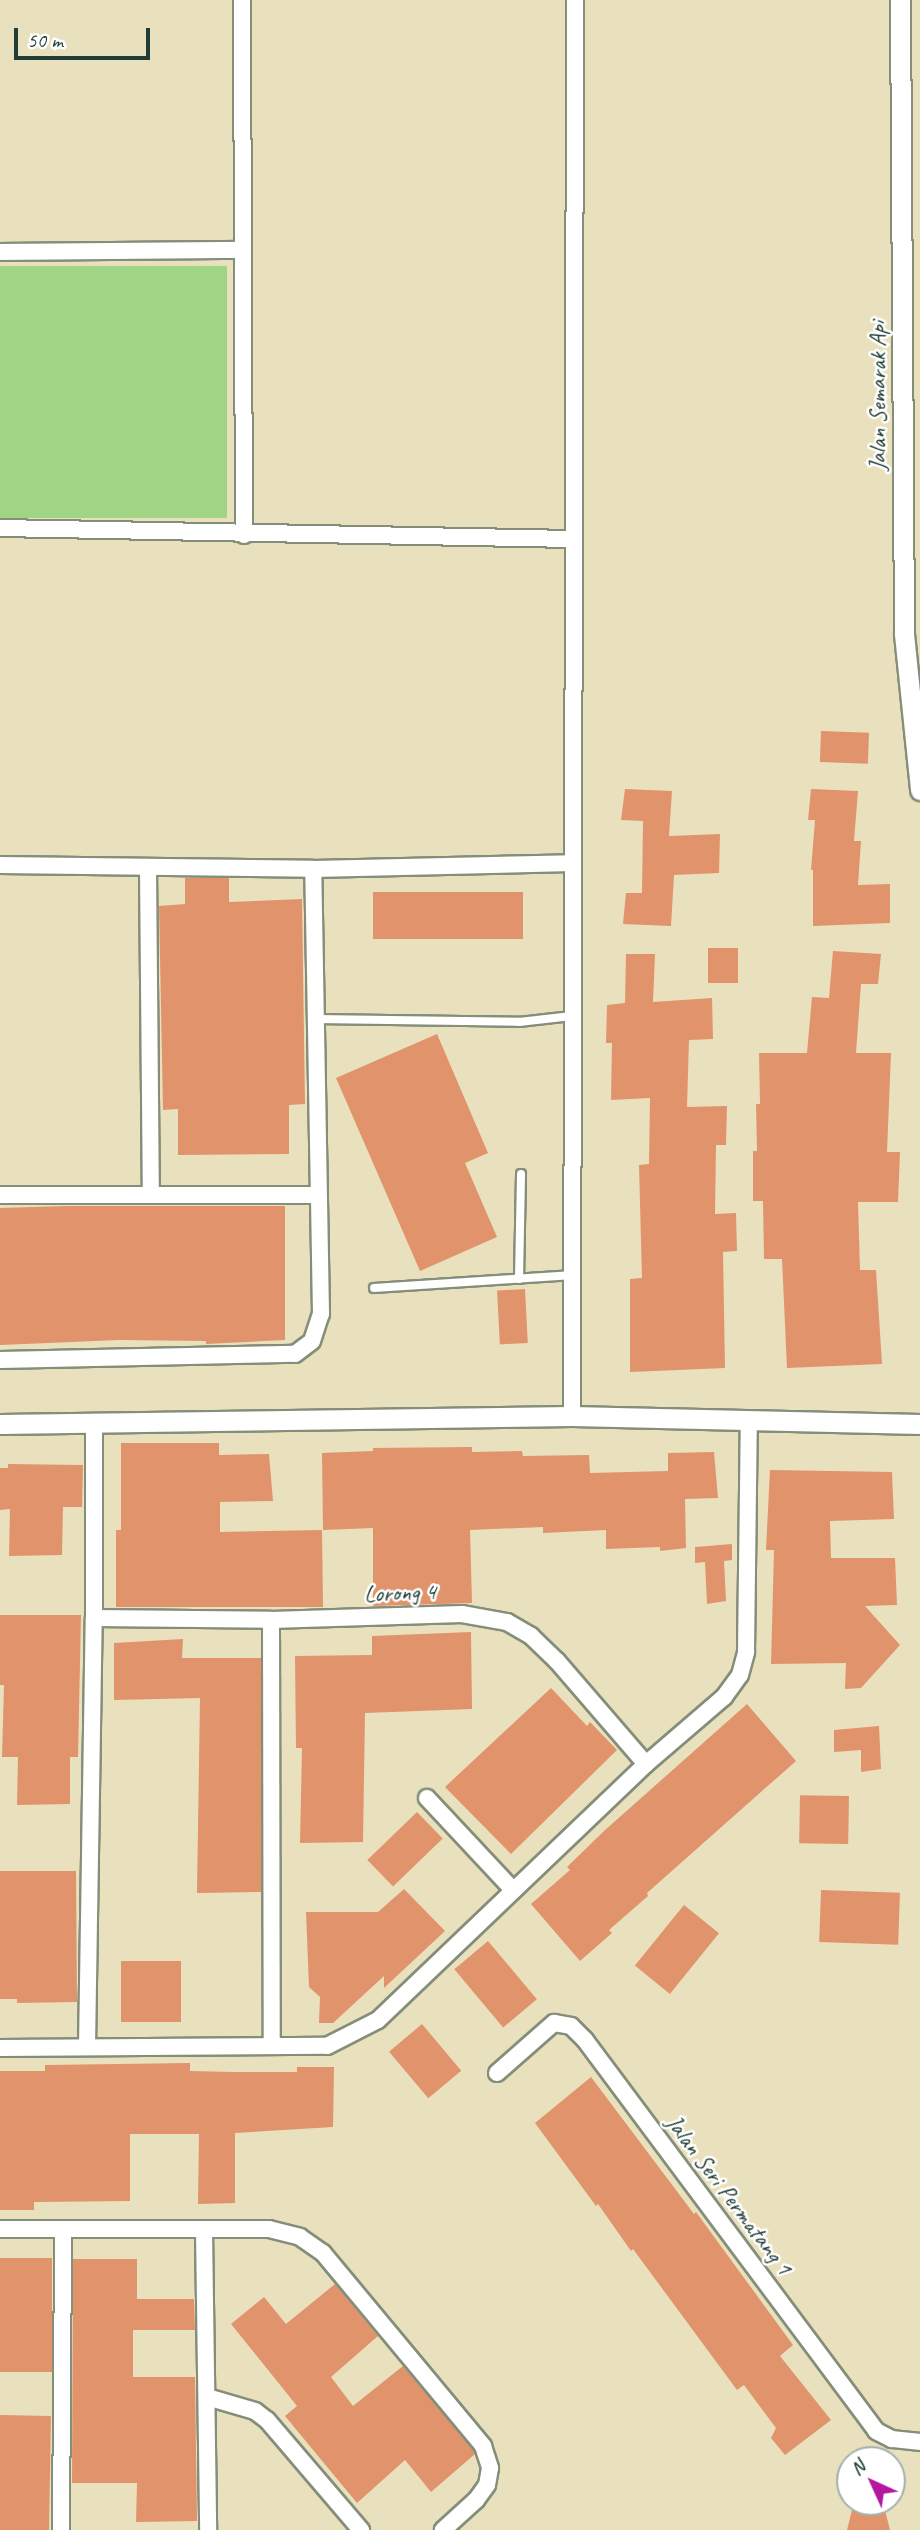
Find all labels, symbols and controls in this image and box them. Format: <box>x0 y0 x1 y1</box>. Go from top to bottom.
scale bar <box>18 14 154 58</box>
text: 50 m <box>27 27 63 53</box>
street label: Jalan Semarak Api <box>864 322 892 470</box>
street label: Lorong 4 <box>364 1577 436 1609</box>
street label: Jalan Seri Permatang 1 <box>660 2110 798 2280</box>
north arrow <box>836 2446 906 2516</box>
text: N <box>845 2455 870 2480</box>

